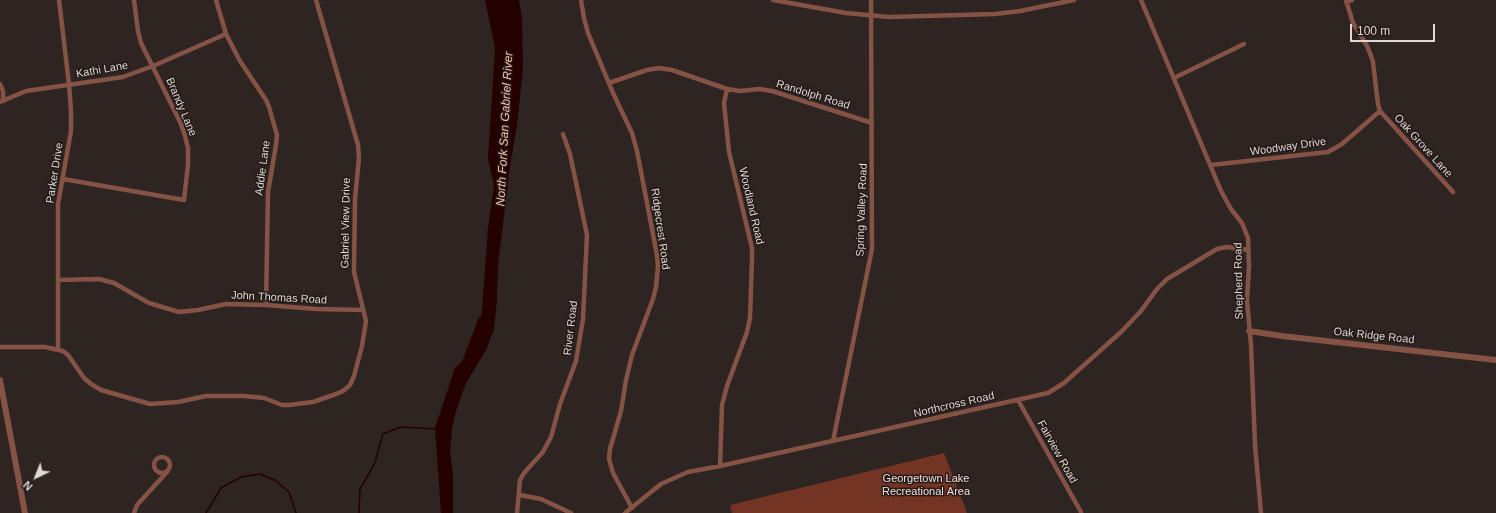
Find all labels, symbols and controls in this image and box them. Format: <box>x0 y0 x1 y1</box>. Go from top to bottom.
scale bar <box>1352 16 1437 42</box>
text: 100 m <box>1357 24 1390 38</box>
water label: North Fork San Gabriel River <box>494 51 516 207</box>
street label: Kathi Lane <box>75 59 129 81</box>
street label: Brandy Lane <box>163 76 199 138</box>
street label: Randolph Road <box>775 78 851 112</box>
street label: Oak Grove Lane <box>1391 112 1455 180</box>
street label: Woodway Drive <box>1249 135 1327 159</box>
street label: Addie Lane <box>253 140 273 196</box>
street label: Parker Drive <box>44 142 66 204</box>
street label: Spring Valley Road <box>854 163 870 257</box>
street label: Woodland Road <box>736 166 766 246</box>
street label: Gabriel View Drive <box>339 177 353 269</box>
street label: Ridgecrest Road <box>648 188 672 270</box>
street label: Shepherd Road <box>1232 242 1246 320</box>
street label: John Thomas Road <box>231 289 327 307</box>
street label: River Road <box>561 300 581 356</box>
street label: Oak Ridge Road <box>1333 325 1415 347</box>
street label: Northcross Road <box>912 389 996 421</box>
street label: Fairview Road <box>1034 418 1080 486</box>
north arrow <box>16 457 56 497</box>
park label: Georgetown Lake Recreational Area <box>882 472 970 498</box>
text: N <box>21 479 35 493</box>

